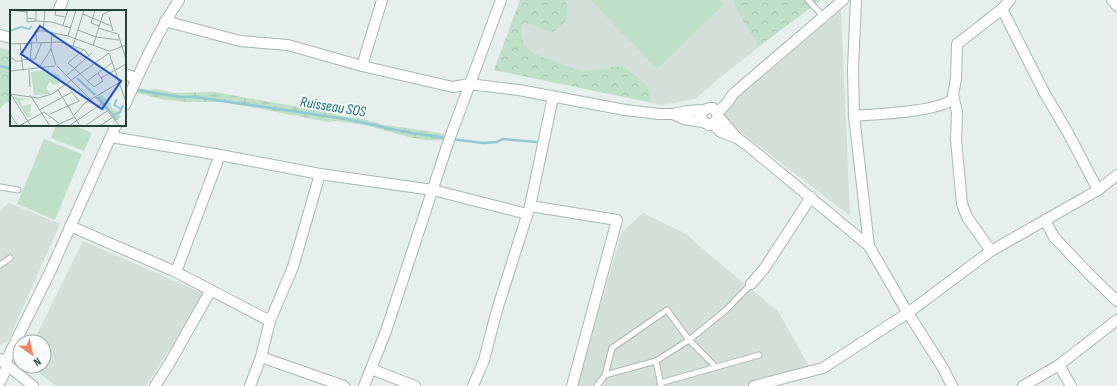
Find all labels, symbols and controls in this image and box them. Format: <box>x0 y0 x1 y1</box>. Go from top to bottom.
inset map <box>10 10 126 126</box>
water label: Ruisseau SOS <box>299 92 368 122</box>
north arrow <box>12 334 52 374</box>
text: N <box>31 355 43 369</box>

